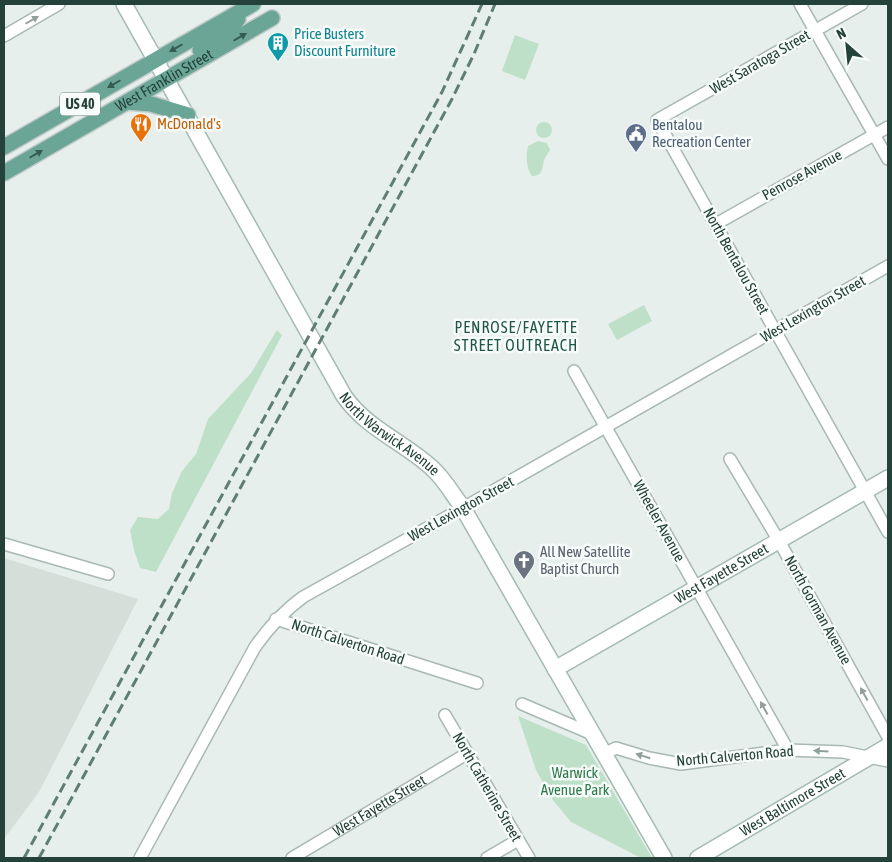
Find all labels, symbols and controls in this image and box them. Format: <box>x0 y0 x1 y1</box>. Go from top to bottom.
one-way arrow <box>25 15 38 24</box>
north arrow <box>822 20 872 70</box>
text: N <box>834 24 848 42</box>
place label: Price Busters Discount Furniture <box>294 25 396 59</box>
street label: West Saratoga Street <box>707 26 813 97</box>
building icon: Price Busters Discount Furniture <box>266 31 290 62</box>
one-way arrow <box>232 33 247 41</box>
one-way arrow <box>170 44 183 53</box>
street label: West Franklin Street <box>112 45 216 115</box>
one-way arrow <box>107 80 120 89</box>
road number: US 40 <box>60 92 100 116</box>
restaurant icon: McDonald's <box>129 112 153 143</box>
place label: McDonald's <box>157 115 221 132</box>
place label: Bentalou Recreation Center <box>652 116 751 150</box>
public building icon: Bentalou Recreation Center <box>624 122 648 153</box>
street label: Penrose Avenue <box>759 146 845 203</box>
one-way arrow <box>30 150 43 159</box>
street label: North Bentalou Street <box>700 204 773 317</box>
street label: West Lexington Street <box>757 272 868 345</box>
district label: PENROSE/FAYETTE STREET OUTREACH <box>454 318 578 354</box>
street label: North Warwick Avenue <box>336 389 444 479</box>
street label: West Lexington Street <box>405 473 517 545</box>
street label: Wheeler Avenue <box>630 477 689 565</box>
street label: West Fayette Street <box>672 540 771 606</box>
place label: All New Satellite Baptist Church <box>540 543 631 577</box>
church icon: All New Satellite Baptist Church <box>512 549 536 580</box>
street label: North Gorman Avenue <box>781 552 856 667</box>
street label: North Calverton Road <box>290 615 407 668</box>
one-way arrow <box>860 688 869 701</box>
one-way arrow <box>760 701 768 715</box>
street label: North Catherine Street <box>449 729 526 844</box>
street label: North Calverton Road <box>676 742 794 769</box>
one-way arrow <box>813 746 829 754</box>
one-way arrow <box>635 752 650 760</box>
park label: Warwick Avenue Park <box>541 764 610 798</box>
street label: West Baltimore Street <box>737 764 848 839</box>
street label: West Fayette Street <box>330 771 429 839</box>

